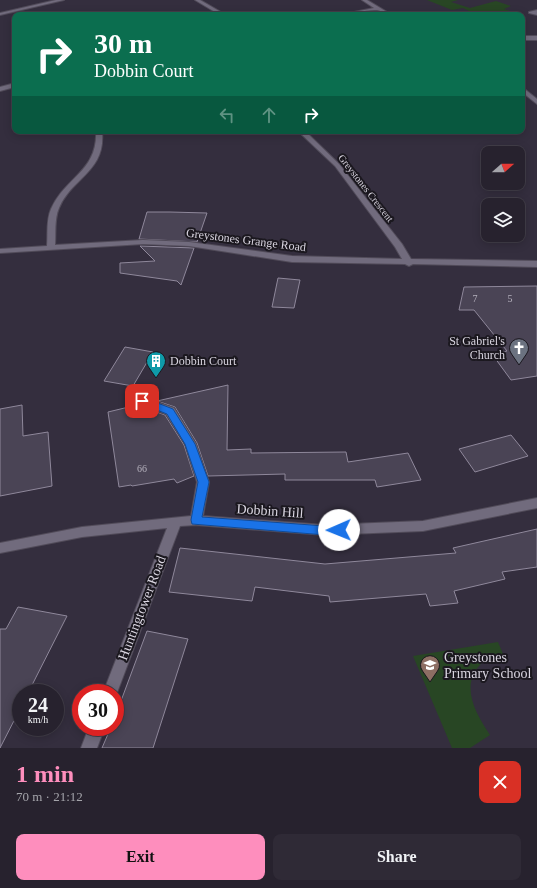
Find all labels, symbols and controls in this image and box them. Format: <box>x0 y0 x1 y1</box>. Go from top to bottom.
icon: right <box>28 28 80 80</box>
text: 30 m <box>94 28 152 59</box>
text: Dobbin Court <box>94 61 194 81</box>
icon: left <box>216 104 238 126</box>
icon: ahead <box>258 104 280 126</box>
icon: right <box>300 104 322 126</box>
north arrow <box>481 146 525 190</box>
map controls <box>481 146 525 242</box>
street label: Greystones Crescent <box>336 152 396 224</box>
button: layers <box>481 198 525 242</box>
street label: Greystones Grange Road <box>185 226 307 254</box>
house number: 7 <box>473 293 478 304</box>
house number: 5 <box>508 293 513 304</box>
place label: St Gabriel's Church <box>449 334 505 362</box>
church icon: St Gabriel's Church <box>508 337 530 365</box>
building icon: Dobbin Court <box>145 350 167 378</box>
place label: Dobbin Court <box>170 354 237 368</box>
pin <box>125 384 159 418</box>
icon: arrive <box>131 390 153 412</box>
house number: 66 <box>137 463 147 474</box>
street label: Dobbin Hill <box>236 501 304 521</box>
position arrow <box>318 509 360 551</box>
street label: Huntingtower Road <box>115 554 169 662</box>
place label: Greystones Primary School <box>444 650 532 681</box>
school or university icon: Greystones Primary School <box>419 654 441 682</box>
speed limit sign: 30 <box>72 684 124 736</box>
text: 24 <box>28 694 48 716</box>
text: km/h <box>28 714 48 725</box>
text: 1 min <box>16 761 74 787</box>
button: close <box>479 761 521 803</box>
text: 70 m · 21:12 <box>16 789 83 804</box>
button: Exit <box>16 834 265 880</box>
button: Share <box>273 834 521 880</box>

